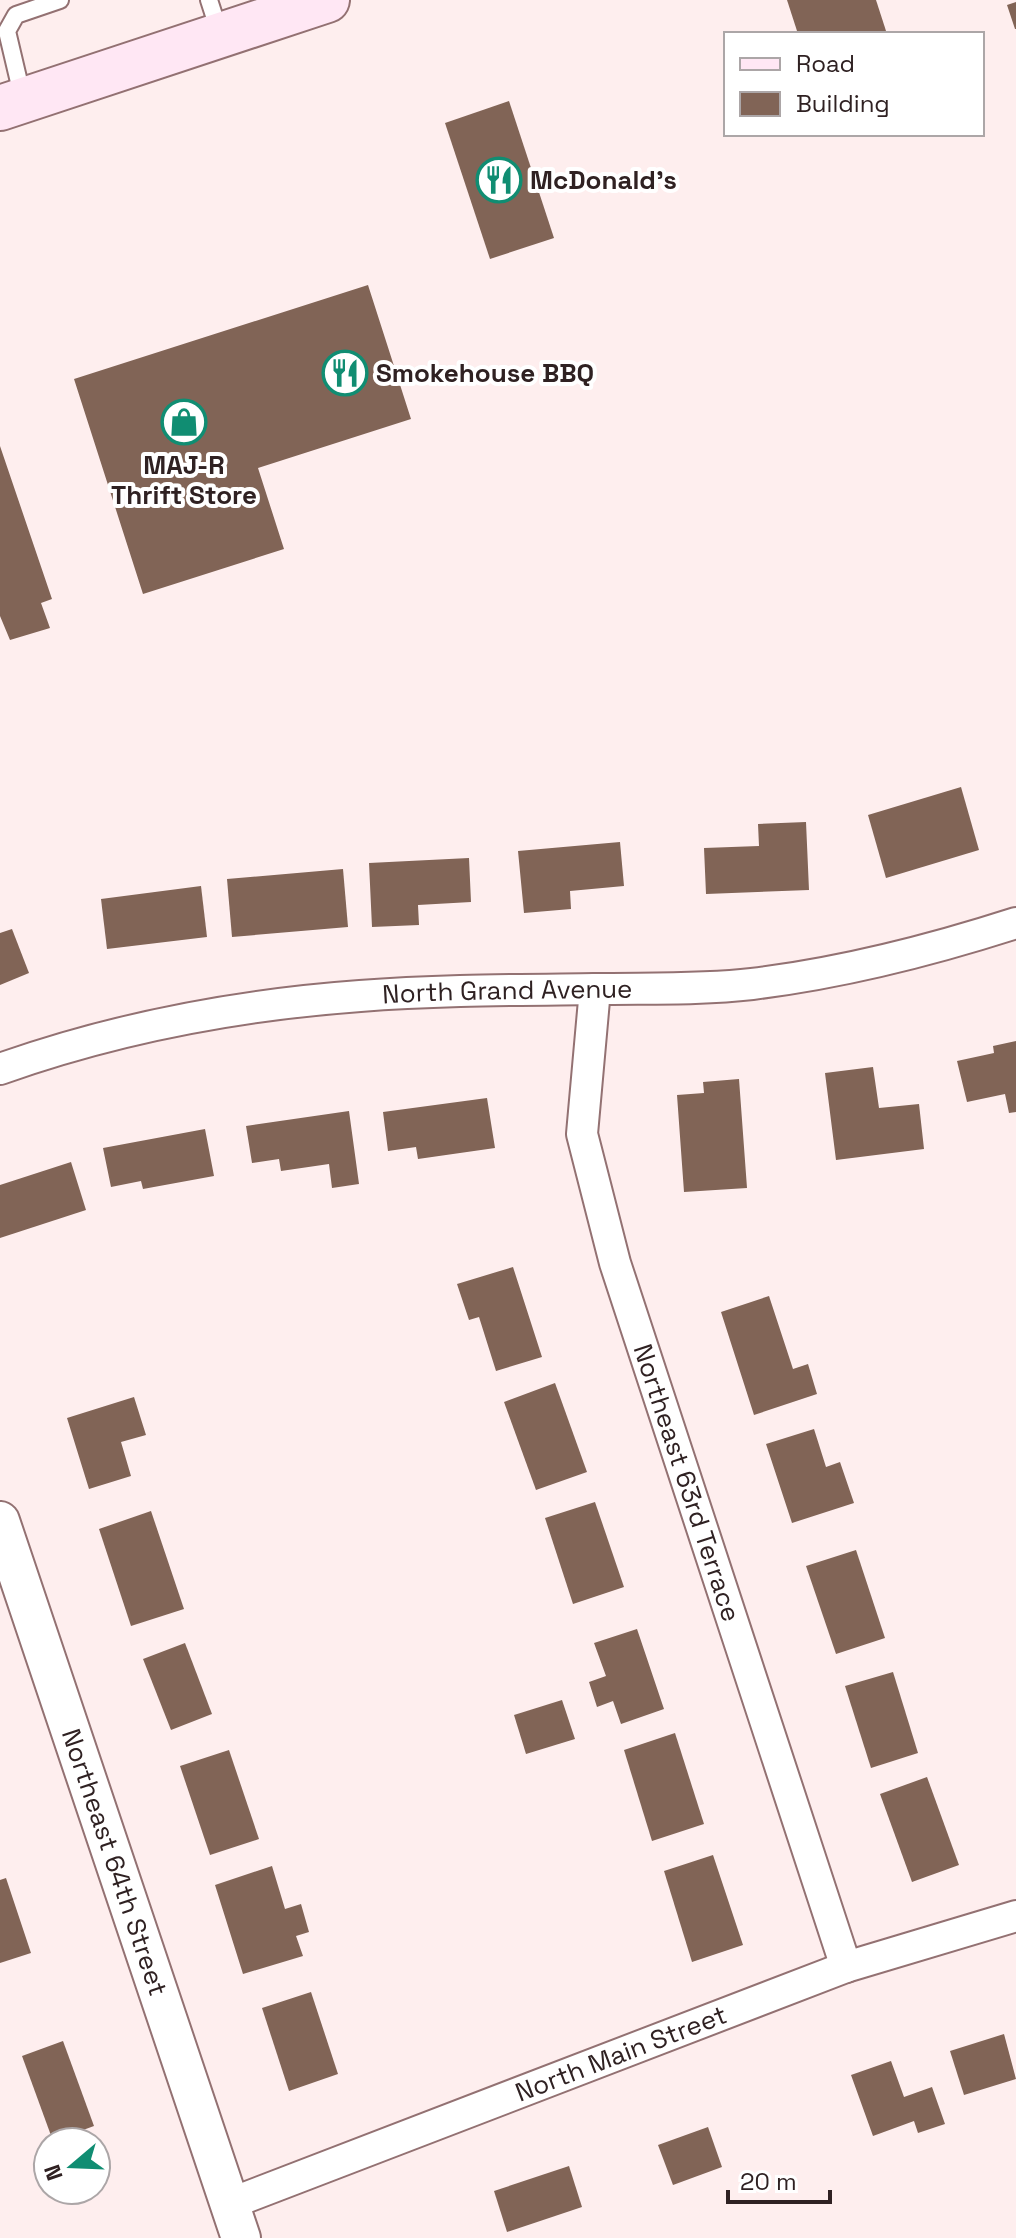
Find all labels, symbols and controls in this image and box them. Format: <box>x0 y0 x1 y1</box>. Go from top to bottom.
legend <box>724 32 984 136</box>
text: Road <box>796 48 855 79</box>
text: Building <box>796 88 890 119</box>
restaurant icon: McDonald's <box>475 156 523 204</box>
place label: McDonald's <box>530 163 677 197</box>
restaurant icon: Smokehouse BBQ <box>321 349 369 397</box>
place label: Smokehouse BBQ <box>376 356 594 390</box>
shop icon: MAJ-R Thrift Store <box>160 398 208 446</box>
place label: MAJ-R Thrift Store <box>111 448 257 512</box>
street label: North Grand Avenue <box>381 972 633 1011</box>
street label: Northeast 63rd Terrace <box>626 1340 748 1626</box>
street label: Northeast 64th Street <box>54 1724 175 2000</box>
street label: North Main Street <box>511 1997 732 2109</box>
north arrow <box>32 2126 112 2206</box>
scale bar <box>728 2154 830 2204</box>
text: N <box>37 2161 69 2184</box>
text: 20 m <box>740 2166 797 2197</box>

